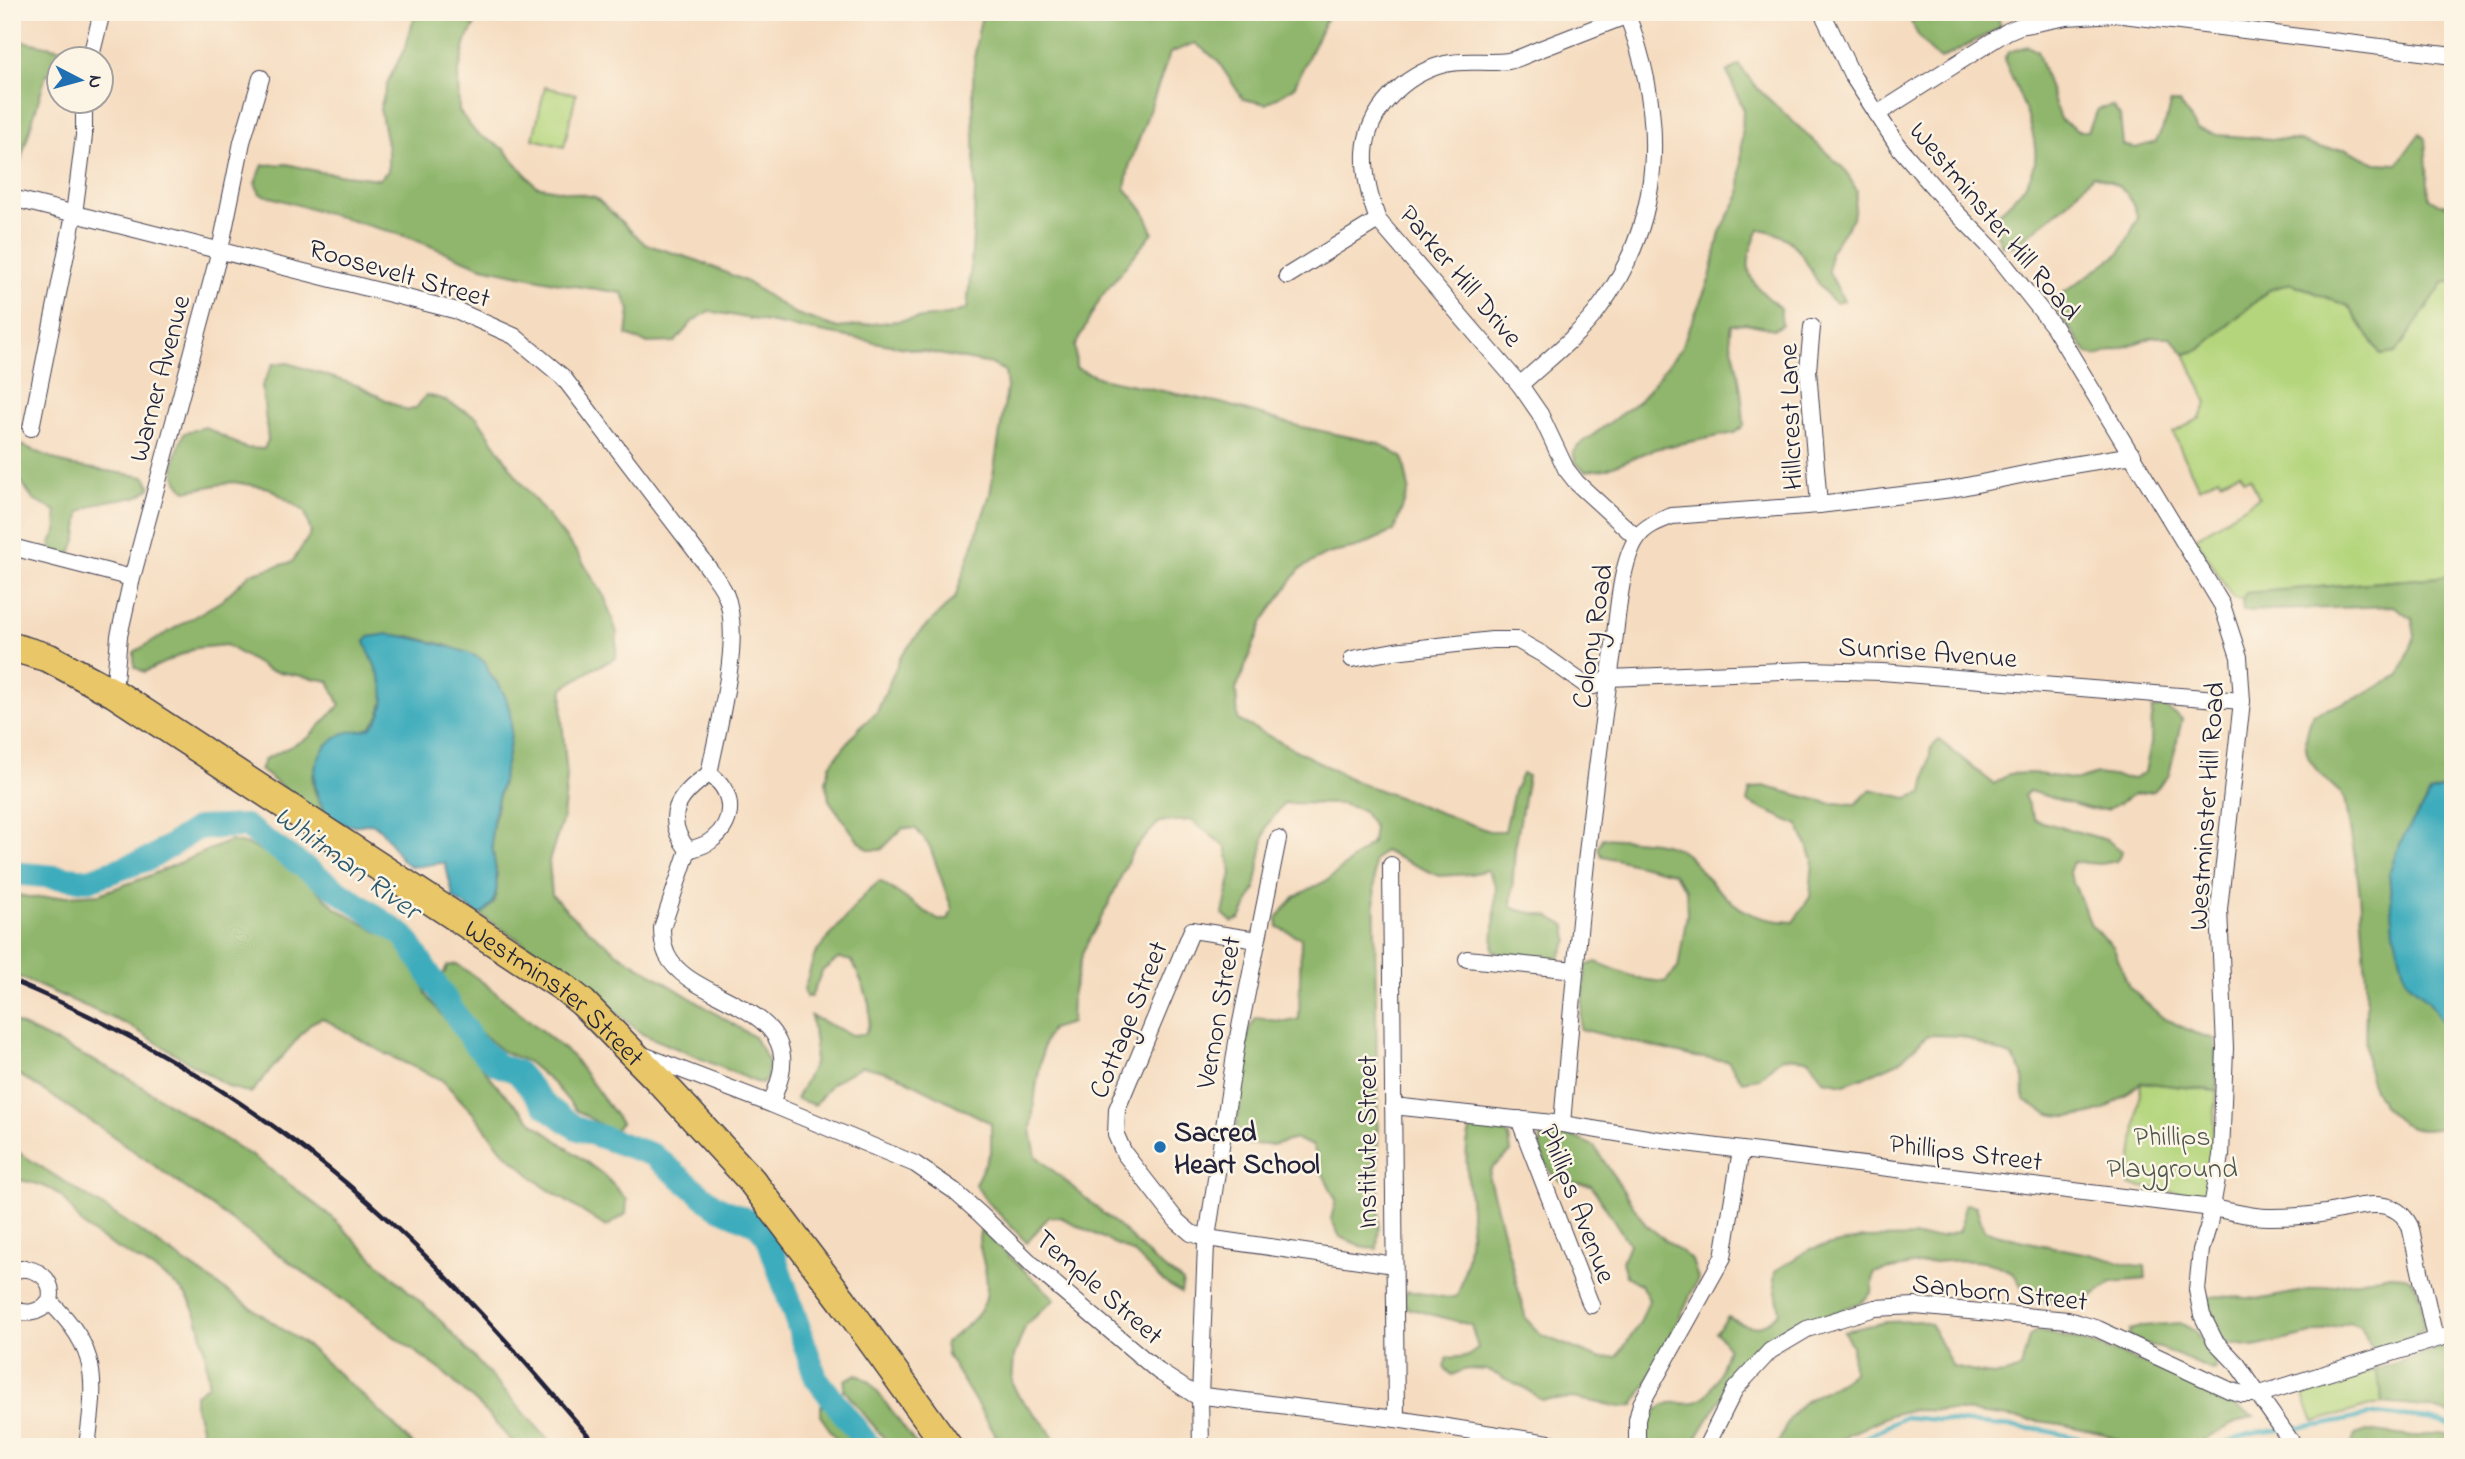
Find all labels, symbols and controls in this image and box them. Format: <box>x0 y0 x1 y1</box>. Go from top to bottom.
north arrow <box>46 46 116 116</box>
text: N <box>80 74 109 89</box>
street label: Westminster Hill Road <box>1898 114 2089 331</box>
street label: Parker Hill Drive <box>1387 197 1532 358</box>
street label: Roosevelt Street <box>303 230 495 321</box>
street label: Warner Avenue <box>119 290 203 467</box>
street label: Hillcrest Lane <box>1769 342 1816 491</box>
street label: Colony Road <box>1563 561 1626 712</box>
street label: Sunrise Avenue <box>1837 628 2019 681</box>
street label: Westminster Hill Road <box>2179 680 2238 932</box>
water label: Whitman River <box>264 796 432 935</box>
street label: Westminster Street <box>455 911 653 1078</box>
street label: Vernon Street <box>1187 933 1254 1093</box>
street label: Cottage Street <box>1080 935 1180 1105</box>
street label: Institute Street <box>1349 1055 1390 1229</box>
place label: Sacred Heart School <box>1174 1114 1320 1187</box>
park label: Phillips Playground <box>2106 1118 2238 1191</box>
street label: Phillips Avenue <box>1527 1119 1625 1290</box>
street label: Phillips Street <box>1886 1125 2045 1184</box>
marker: Sacred Heart School <box>1152 1139 1168 1155</box>
street label: Temple Street <box>1024 1221 1171 1356</box>
street label: Sanborn Street <box>1910 1265 2089 1324</box>

